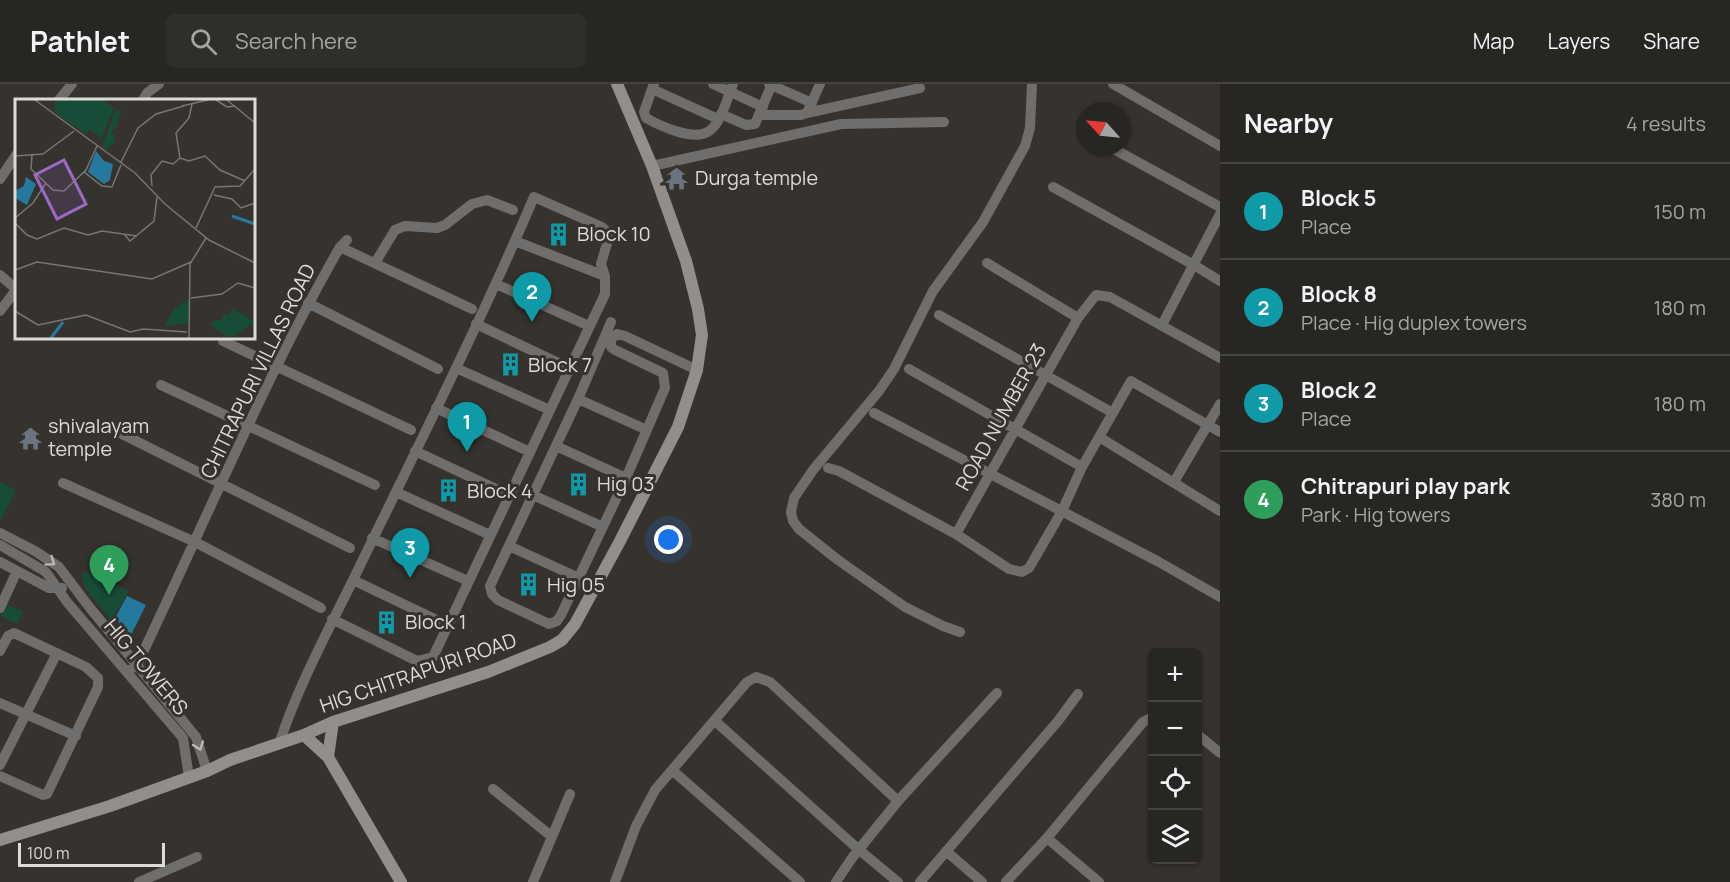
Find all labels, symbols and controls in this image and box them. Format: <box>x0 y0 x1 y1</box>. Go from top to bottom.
search box <box>166 14 586 68</box>
text: Pathlet <box>30 22 130 60</box>
icon: search <box>187 25 220 58</box>
text: Search here <box>235 26 357 56</box>
text: Map <box>1473 27 1514 55</box>
text: Layers <box>1547 27 1610 55</box>
text: Share <box>1643 27 1700 55</box>
inset map <box>15 99 255 339</box>
north arrow <box>1076 102 1130 156</box>
text: Nearby <box>1244 105 1333 141</box>
text: 4 results <box>1626 110 1706 137</box>
place label: Durga temple <box>695 164 818 191</box>
temple icon: Durga temple <box>664 165 690 191</box>
text: Block 5 <box>1301 183 1376 213</box>
text: 1 <box>1259 198 1268 225</box>
text: 150 m <box>1653 198 1706 225</box>
text: Place <box>1301 213 1351 240</box>
place label: Block 10 <box>577 220 651 247</box>
building icon: Block 10 <box>546 221 572 247</box>
street label: CHITRAPURI VILLAS ROAD <box>194 259 321 483</box>
pin: 2 <box>512 272 552 322</box>
text: Block 8 <box>1301 279 1377 309</box>
text: 2 <box>1258 294 1269 321</box>
text: 180 m <box>1653 294 1706 321</box>
text: Place · Hig duplex towers <box>1301 309 1527 336</box>
street label: ROAD NUMBER 23 <box>949 338 1052 495</box>
place label: Block 7 <box>528 351 592 378</box>
building icon: Block 7 <box>497 352 523 378</box>
text: Block 2 <box>1301 375 1377 405</box>
text: 3 <box>1258 390 1269 417</box>
text: 180 m <box>1653 390 1706 417</box>
pin: 1 <box>448 402 486 452</box>
text: Place <box>1301 405 1351 432</box>
place label: shivalayam temple <box>48 412 149 462</box>
temple icon: shivalayam temple <box>17 425 43 451</box>
place label: Hig 03 <box>597 470 654 497</box>
building icon: Hig 03 <box>566 471 592 497</box>
text: Chitrapuri play park <box>1301 471 1510 501</box>
place label: Block 4 <box>467 477 533 504</box>
building icon: Block 4 <box>436 478 462 504</box>
text: 4 <box>1257 486 1270 513</box>
text: 380 m <box>1650 486 1706 513</box>
text: Park · Hig towers <box>1301 501 1451 528</box>
your location <box>654 525 683 554</box>
pin: 3 <box>390 528 430 578</box>
pin: 4 <box>90 546 128 595</box>
one-way arrow <box>44 555 55 566</box>
place label: Hig 05 <box>547 571 605 598</box>
building icon: Hig 05 <box>516 572 542 598</box>
place label: Block 1 <box>405 608 467 635</box>
building icon: Block 1 <box>374 609 400 635</box>
street label: HIG TOWERS <box>98 613 194 720</box>
street label: HIG CHITRAPURI ROAD <box>316 626 520 719</box>
map controls <box>1148 648 1202 864</box>
button: + <box>1148 648 1202 702</box>
button: − <box>1148 702 1202 756</box>
one-way arrow <box>191 740 204 751</box>
button: locate <box>1148 756 1202 810</box>
button: layers <box>1148 810 1202 864</box>
scale bar <box>18 840 165 868</box>
text: 100 m <box>27 842 70 864</box>

